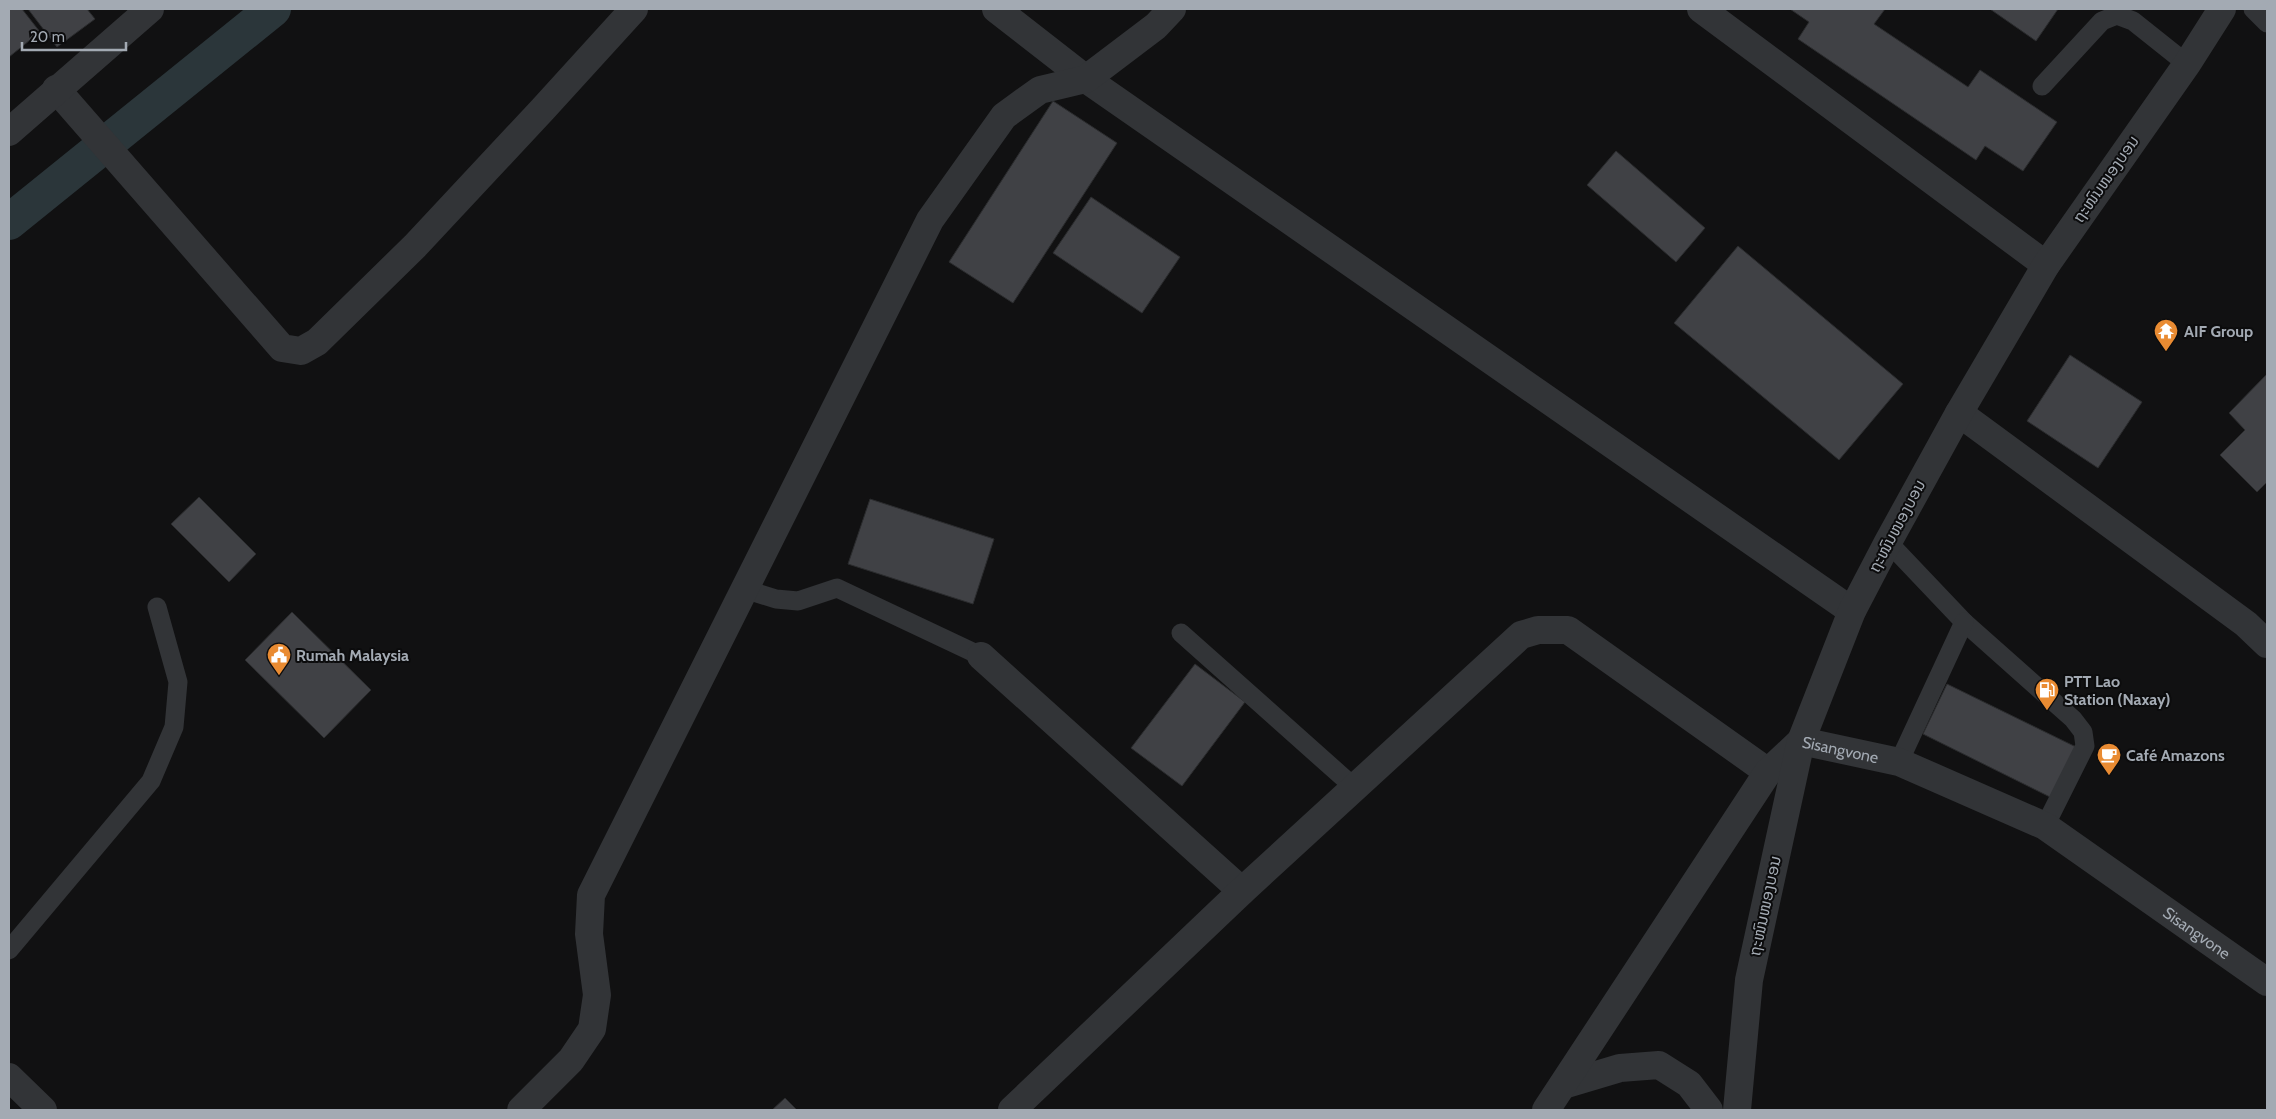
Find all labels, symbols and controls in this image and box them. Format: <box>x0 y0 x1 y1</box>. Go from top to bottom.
scale bar <box>22 20 126 52</box>
text: 20 m <box>30 28 65 46</box>
street label: ຖະໜົນໜອງບອນ <box>2069 132 2143 226</box>
temple icon: AIF Group <box>2153 318 2179 352</box>
place label: AIF Group <box>2184 322 2253 341</box>
street label: ຖະໜົນໜອງບອນ <box>1865 476 1929 576</box>
public building icon: Rumah Malaysia <box>266 642 292 676</box>
place label: Rumah Malaysia <box>296 646 409 665</box>
place label: PTT Lao Station (Naxay) <box>2064 672 2171 709</box>
fuel station icon: PTT Lao Station (Naxay) <box>2034 677 2060 711</box>
street label: Sisangvone <box>1801 732 1880 767</box>
cafe icon: Café Amazons <box>2096 742 2122 776</box>
place label: Café Amazons <box>2126 746 2225 765</box>
street label: ຖະໜົນໜອງບອນ <box>1745 854 1785 958</box>
street label: Sisangvone <box>2160 903 2234 963</box>

